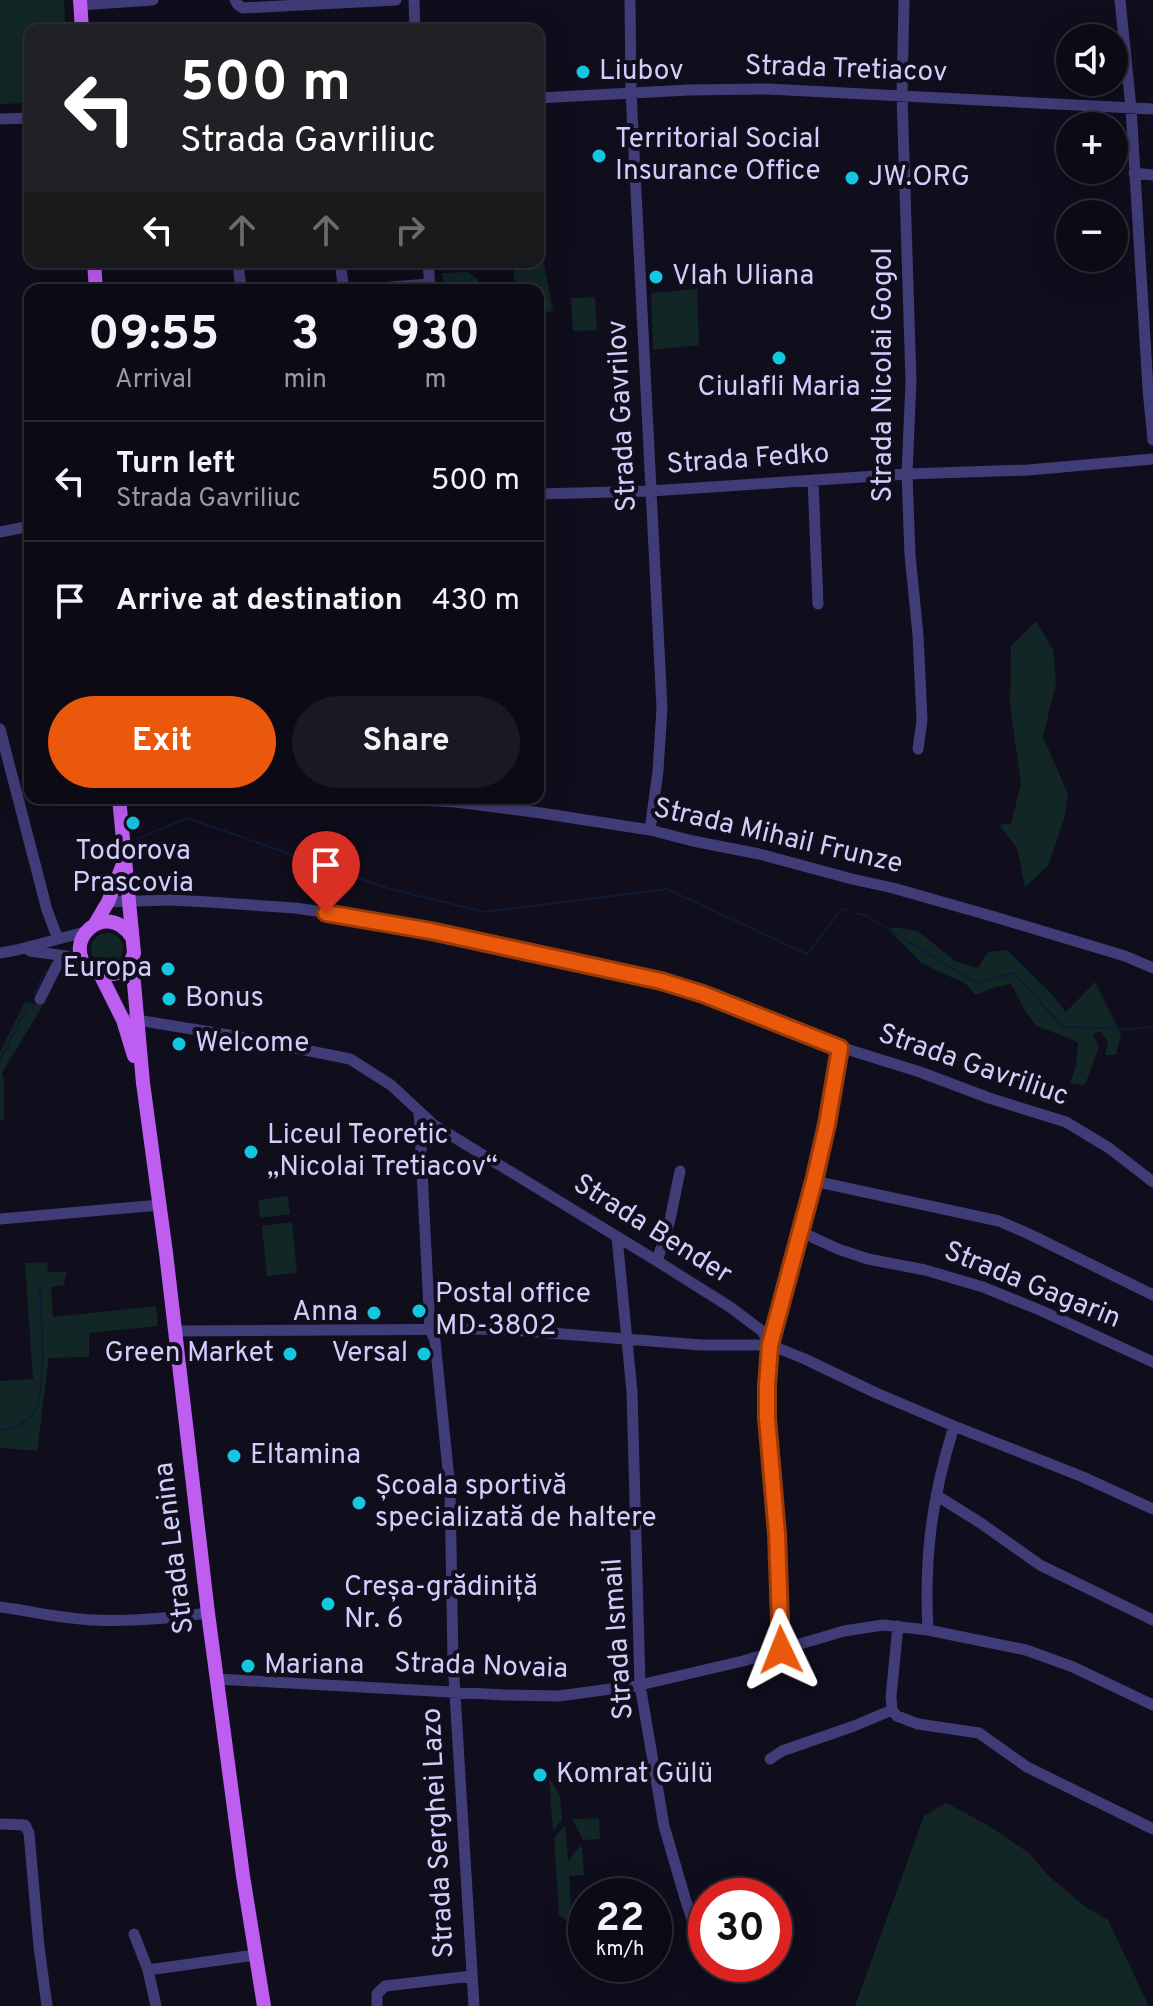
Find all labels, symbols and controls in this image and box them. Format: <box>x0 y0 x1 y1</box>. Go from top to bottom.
map controls <box>1056 24 1128 272</box>
button: sound <box>1056 24 1128 96</box>
street label: Strada Tretiacov <box>744 48 948 92</box>
text: 500 m <box>180 50 351 120</box>
place label: Liubov <box>599 54 684 90</box>
icon: left <box>48 56 152 160</box>
marker: Liubov <box>574 63 592 81</box>
button: + <box>1056 112 1128 184</box>
text: Strada Gavriliuc <box>180 119 436 165</box>
place label: Territorial Social Insurance Office <box>615 122 821 190</box>
marker: Territorial Social Insurance Office <box>590 147 608 165</box>
place label: JW.ORG <box>868 160 970 196</box>
marker: JW.ORG <box>843 169 861 187</box>
button: − <box>1056 200 1128 272</box>
icon: left <box>136 208 180 252</box>
icon: ahead <box>220 208 264 252</box>
icon: ahead <box>304 208 348 252</box>
icon: right <box>388 208 432 252</box>
street label: Strada Nicolai Gogol <box>866 248 902 502</box>
place label: Vlah Uliana <box>672 259 814 295</box>
marker: Vlah Uliana <box>647 268 665 286</box>
text: 09:55 <box>88 306 219 366</box>
text: 3 <box>291 306 320 366</box>
text: 930 <box>391 306 480 366</box>
street label: Strada Gavrilov <box>600 319 646 513</box>
marker: Ciulafli Maria <box>770 349 788 367</box>
text: Arrival <box>115 364 193 397</box>
text: min <box>284 364 327 397</box>
text: m <box>424 364 446 397</box>
place label: Ciulafli Maria <box>698 370 860 406</box>
street label: Strada Fedko <box>665 436 831 484</box>
text: Turn left <box>116 446 236 483</box>
icon: left <box>48 459 92 503</box>
text: 500 m <box>431 463 520 500</box>
text: Strada Gavriliuc <box>116 483 301 516</box>
icon: arrive <box>48 579 92 623</box>
text: Arrive at destination <box>116 583 402 620</box>
text: 430 m <box>432 583 520 620</box>
button: Exit <box>48 696 276 788</box>
button: Share <box>292 696 520 788</box>
street label: Strada Mihail Frunze <box>650 791 906 883</box>
marker: Todorova Prascovia <box>124 814 142 832</box>
pin <box>292 831 360 913</box>
place label: Todorova Prascovia <box>72 834 194 902</box>
icon: arrive <box>304 843 348 887</box>
place label: Europa <box>63 951 152 987</box>
marker: Europa <box>159 960 177 978</box>
place label: Bonus <box>185 981 264 1017</box>
marker: Bonus <box>160 990 178 1008</box>
street label: Strada Gavriliuc <box>873 1017 1073 1115</box>
place label: Welcome <box>195 1026 309 1062</box>
marker: Welcome <box>170 1035 188 1053</box>
place label: Liceul Teoretic „Nicolai Tretiacov“ <box>267 1118 498 1186</box>
marker: Liceul Teoretic „Nicolai Tretiacov“ <box>242 1143 260 1161</box>
street label: Strada Bender <box>566 1167 738 1293</box>
street label: Strada Gagarin <box>938 1234 1126 1338</box>
place label: Postal office MD-3802 <box>435 1277 591 1345</box>
place label: Anna <box>292 1295 358 1331</box>
marker: Postal office MD-3802 <box>410 1302 428 1320</box>
marker: Anna <box>365 1304 383 1322</box>
place label: Green Market <box>104 1336 274 1372</box>
place label: Versal <box>332 1336 408 1372</box>
marker: Green Market <box>281 1345 299 1363</box>
marker: Versal <box>415 1345 433 1363</box>
place label: Eltamina <box>250 1438 361 1474</box>
marker: Eltamina <box>225 1447 243 1465</box>
street label: Strada Lenina <box>147 1460 203 1636</box>
place label: Școala sportivă specializată de haltere <box>375 1469 657 1537</box>
marker: Școala sportivă specializată de haltere <box>350 1494 368 1512</box>
street label: Strada Ismail <box>595 1557 643 1721</box>
place label: Creșa-grădiniță Nr. 6 <box>344 1570 538 1638</box>
marker: Creșa-grădiniță Nr. 6 <box>319 1595 337 1613</box>
position arrow <box>739 1608 823 1692</box>
street label: Strada Novaia <box>393 1646 569 1688</box>
place label: Mariana <box>264 1648 364 1684</box>
marker: Mariana <box>239 1657 257 1675</box>
street label: Strada Serghei Lazo <box>414 1707 464 1959</box>
place label: Komrat Gülü <box>556 1757 713 1793</box>
marker: Komrat Gülü <box>531 1766 549 1784</box>
speed limit sign: 30 <box>688 1878 792 1982</box>
text: 22 <box>596 1895 644 1945</box>
text: km/h <box>596 1937 644 1963</box>

